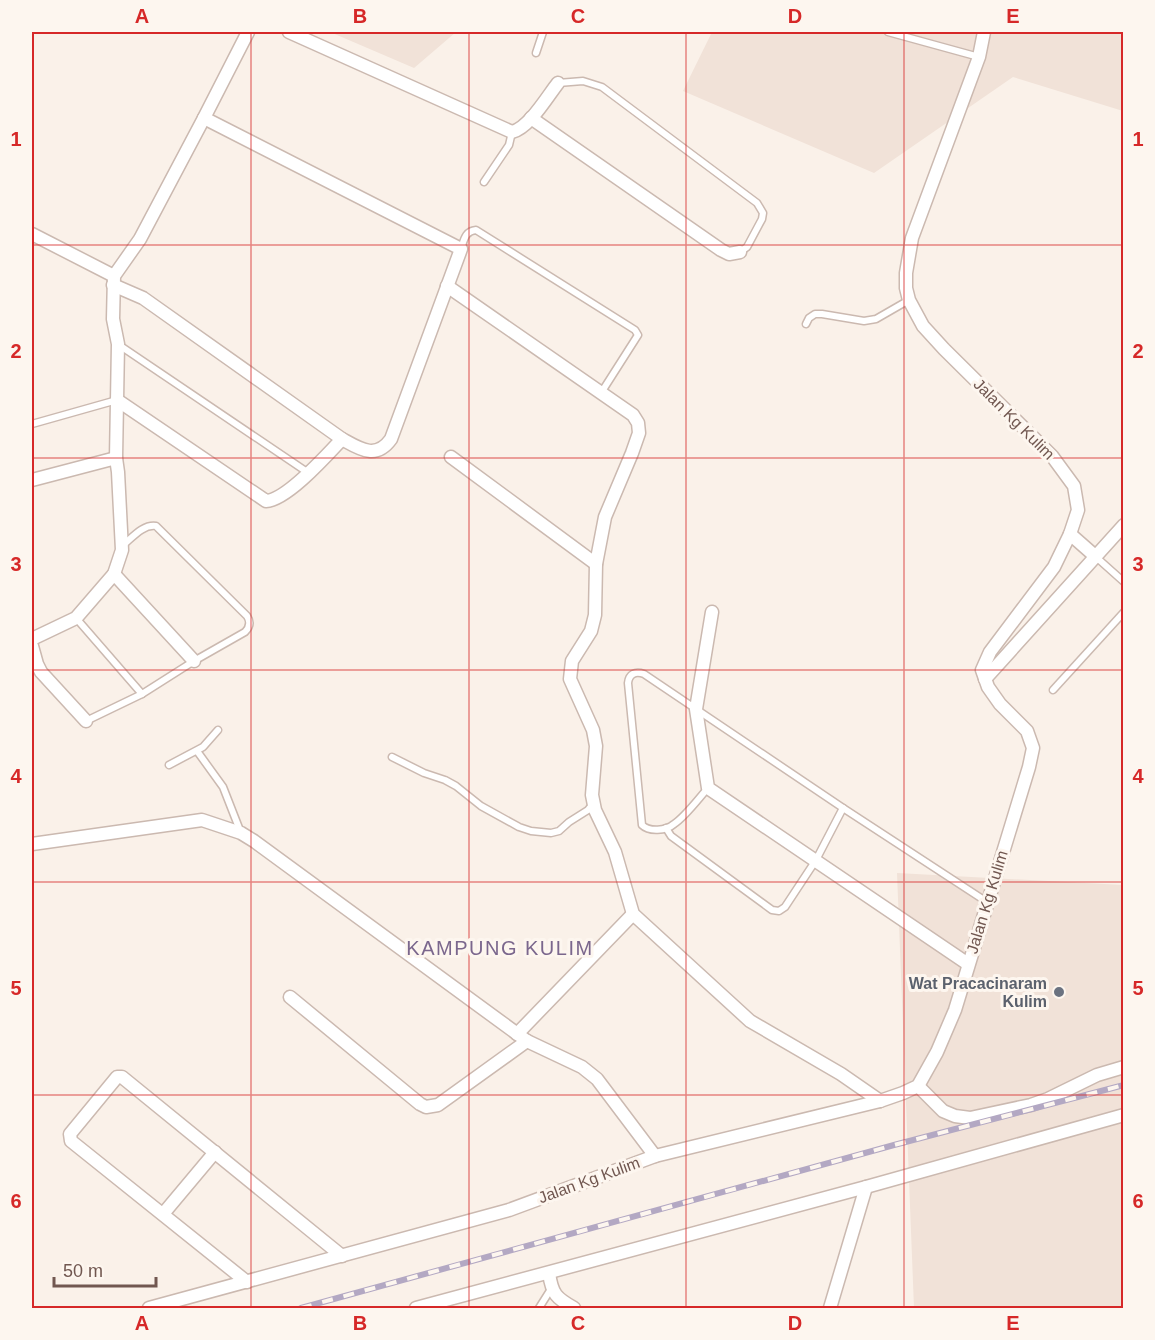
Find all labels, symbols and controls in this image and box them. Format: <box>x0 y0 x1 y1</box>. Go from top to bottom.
text: A <box>135 5 149 27</box>
text: B <box>353 5 367 27</box>
text: C <box>571 5 585 27</box>
text: D <box>788 5 802 27</box>
text: E <box>1006 5 1020 27</box>
text: 1 <box>10 128 22 150</box>
text: 1 <box>1132 128 1144 150</box>
text: 2 <box>10 340 22 362</box>
text: 2 <box>1132 340 1144 362</box>
street label: Jalan Kg Kulim <box>970 375 1058 463</box>
text: 3 <box>10 553 22 575</box>
text: 3 <box>1132 553 1144 575</box>
text: 4 <box>10 765 22 787</box>
text: 4 <box>1132 765 1144 787</box>
street label: Jalan Kg Kulim <box>963 848 1011 956</box>
district label: KAMPUNG KULIM <box>406 937 594 959</box>
place label: Wat Pracacinaram Kulim <box>909 975 1047 1010</box>
text: 5 <box>10 977 22 999</box>
text: 5 <box>1132 977 1144 999</box>
marker: Wat Pracacinaram Kulim <box>1052 985 1066 999</box>
street label: Jalan Kg Kulim <box>536 1154 642 1206</box>
text: 6 <box>10 1190 22 1212</box>
text: 6 <box>1132 1190 1144 1212</box>
scale bar <box>54 1250 156 1288</box>
text: 50 m <box>63 1261 103 1281</box>
text: A <box>135 1312 149 1334</box>
text: B <box>353 1312 367 1334</box>
text: C <box>571 1312 585 1334</box>
text: D <box>788 1312 802 1334</box>
text: E <box>1006 1312 1020 1334</box>

